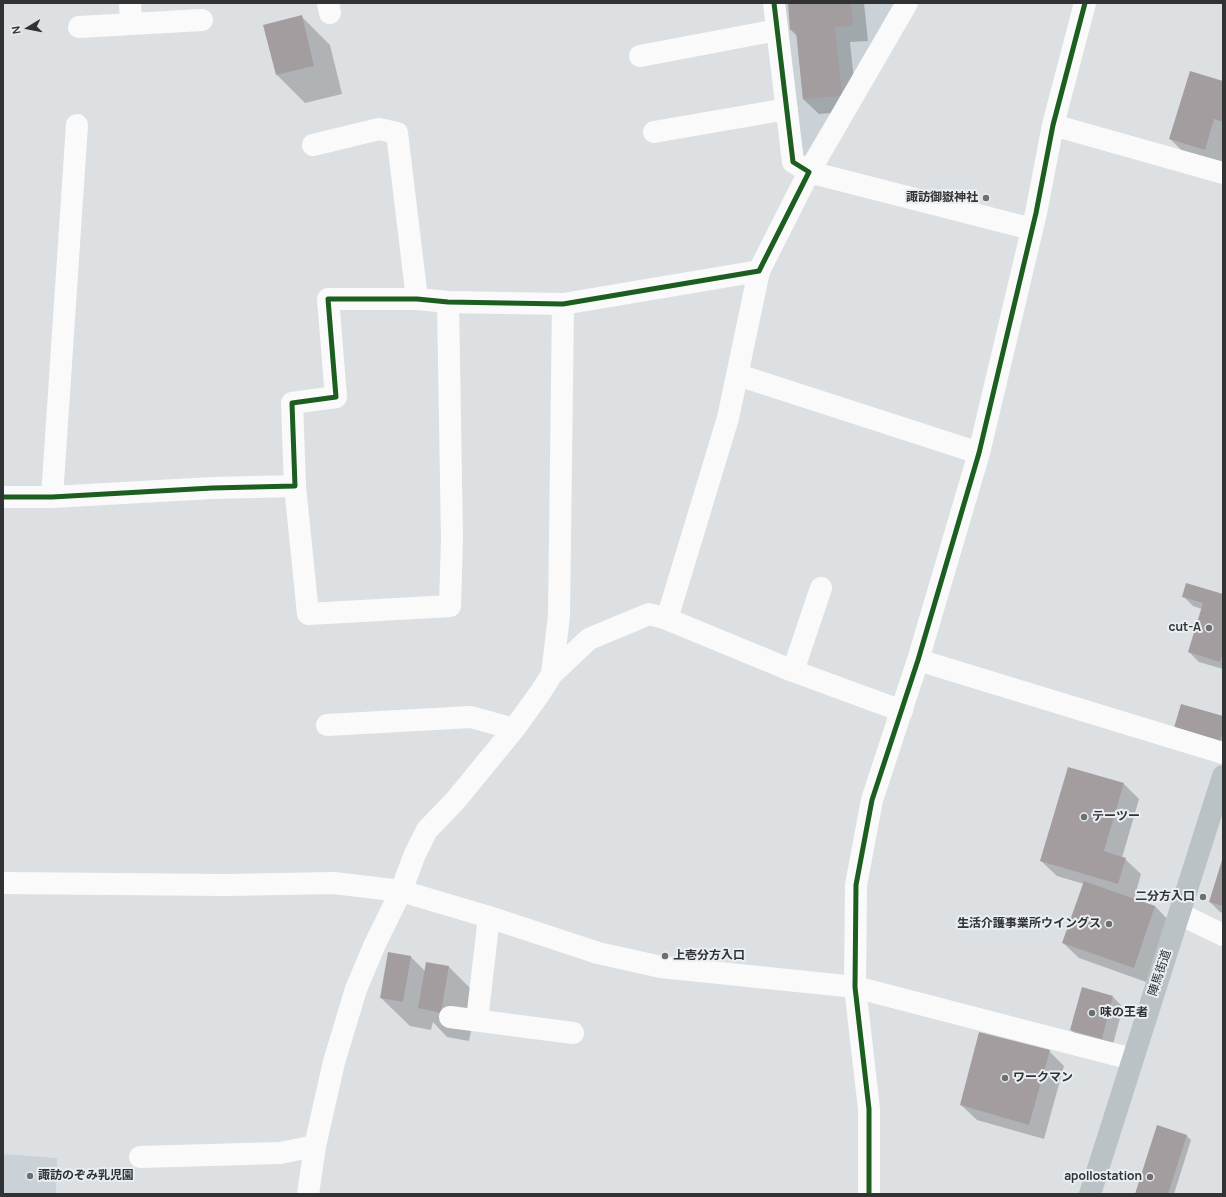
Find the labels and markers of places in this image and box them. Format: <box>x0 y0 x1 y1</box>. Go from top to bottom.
place label: 諏訪御嶽神社 <box>906 191 978 205</box>
marker: 諏訪御嶽神社 <box>981 193 991 203</box>
place label: cut-A <box>1169 621 1201 635</box>
marker: cut-A <box>1204 623 1214 633</box>
place label: テーツー <box>1092 810 1140 824</box>
marker: テーツー <box>1079 812 1089 822</box>
place label: 二分方入口 <box>1135 890 1195 904</box>
marker: 二分方入口 <box>1198 892 1208 902</box>
place label: 生活介護事業所ウイングス <box>957 917 1101 931</box>
marker: 生活介護事業所ウイングス <box>1104 919 1114 929</box>
place label: 上壱分方入口 <box>673 949 745 963</box>
marker: 上壱分方入口 <box>660 951 670 961</box>
place label: 味の王者 <box>1100 1006 1148 1020</box>
marker: 味の王者 <box>1087 1008 1097 1018</box>
place label: ワークマン <box>1013 1071 1073 1085</box>
marker: ワークマン <box>1000 1073 1010 1083</box>
place label: 諏訪のぞみ乳児園 <box>38 1169 134 1183</box>
place label: apollostation <box>1064 1170 1142 1184</box>
marker: 諏訪のぞみ乳児園 <box>25 1171 35 1181</box>
marker: apollostation <box>1145 1172 1155 1182</box>

